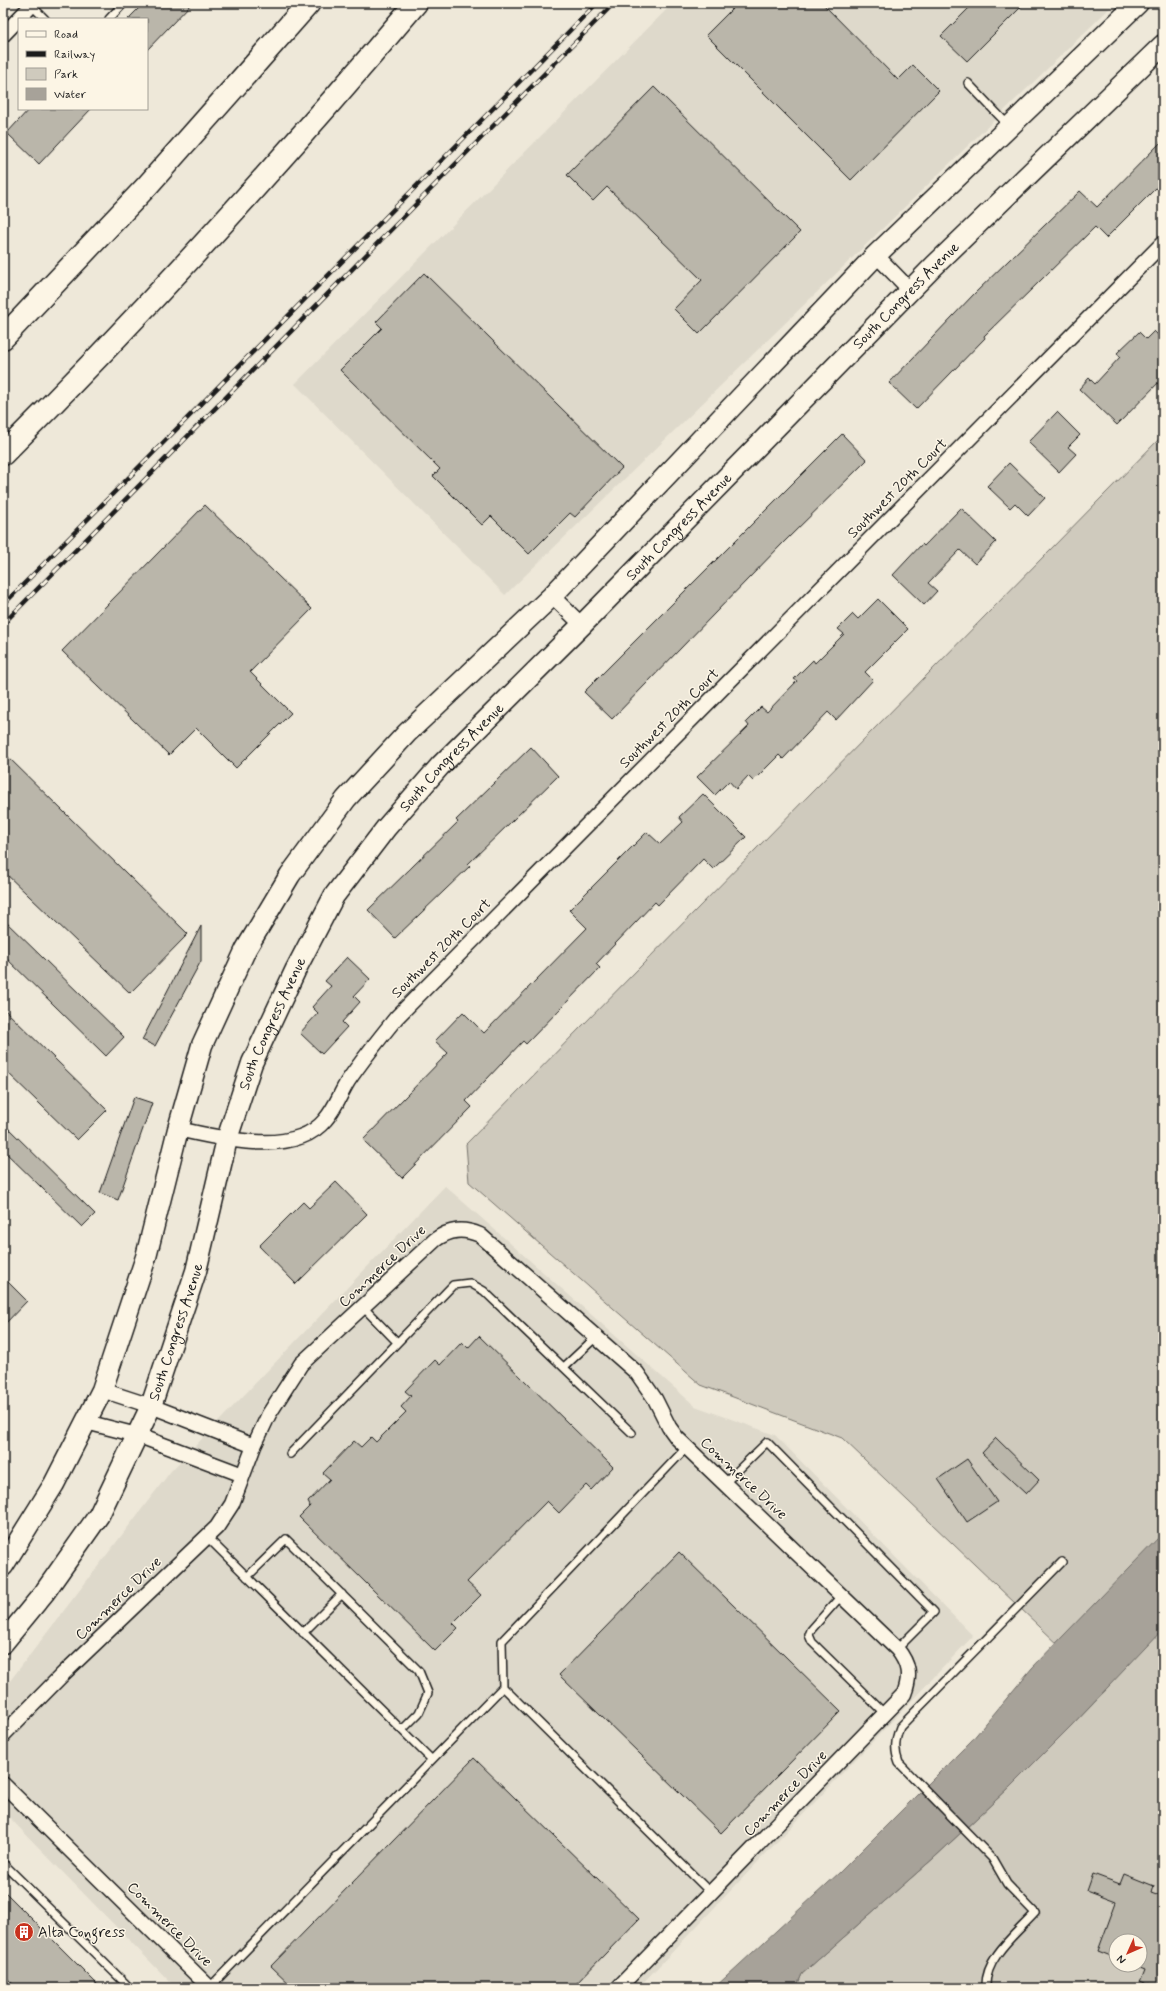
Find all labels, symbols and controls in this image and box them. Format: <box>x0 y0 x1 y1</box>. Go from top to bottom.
legend <box>18 18 148 110</box>
text: Road <box>54 27 78 43</box>
text: Railway <box>54 47 96 63</box>
text: Park <box>54 67 78 83</box>
text: Water <box>54 87 86 103</box>
street label: South Congress Avenue <box>849 238 964 354</box>
street label: Southwest 20th Court <box>843 434 952 543</box>
street label: South Congress Avenue <box>622 469 737 585</box>
street label: Southwest 20th Court <box>615 664 724 773</box>
street label: South Congress Avenue <box>395 699 509 817</box>
street label: Southwest 20th Court <box>387 894 496 1003</box>
street label: South Congress Avenue <box>235 954 311 1093</box>
street label: Commerce Drive <box>335 1221 431 1312</box>
street label: South Congress Avenue <box>144 1261 208 1404</box>
street label: Commerce Drive <box>695 1433 792 1525</box>
street label: Commerce Drive <box>71 1552 166 1645</box>
street label: Commerce Drive <box>739 1746 832 1841</box>
street label: Commerce Drive <box>122 1878 216 1972</box>
building icon: Alta Congress <box>13 1921 35 1943</box>
place label: Alta Congress <box>38 1923 125 1944</box>
north arrow <box>1108 1933 1148 1973</box>
text: N <box>1114 1952 1129 1967</box>

